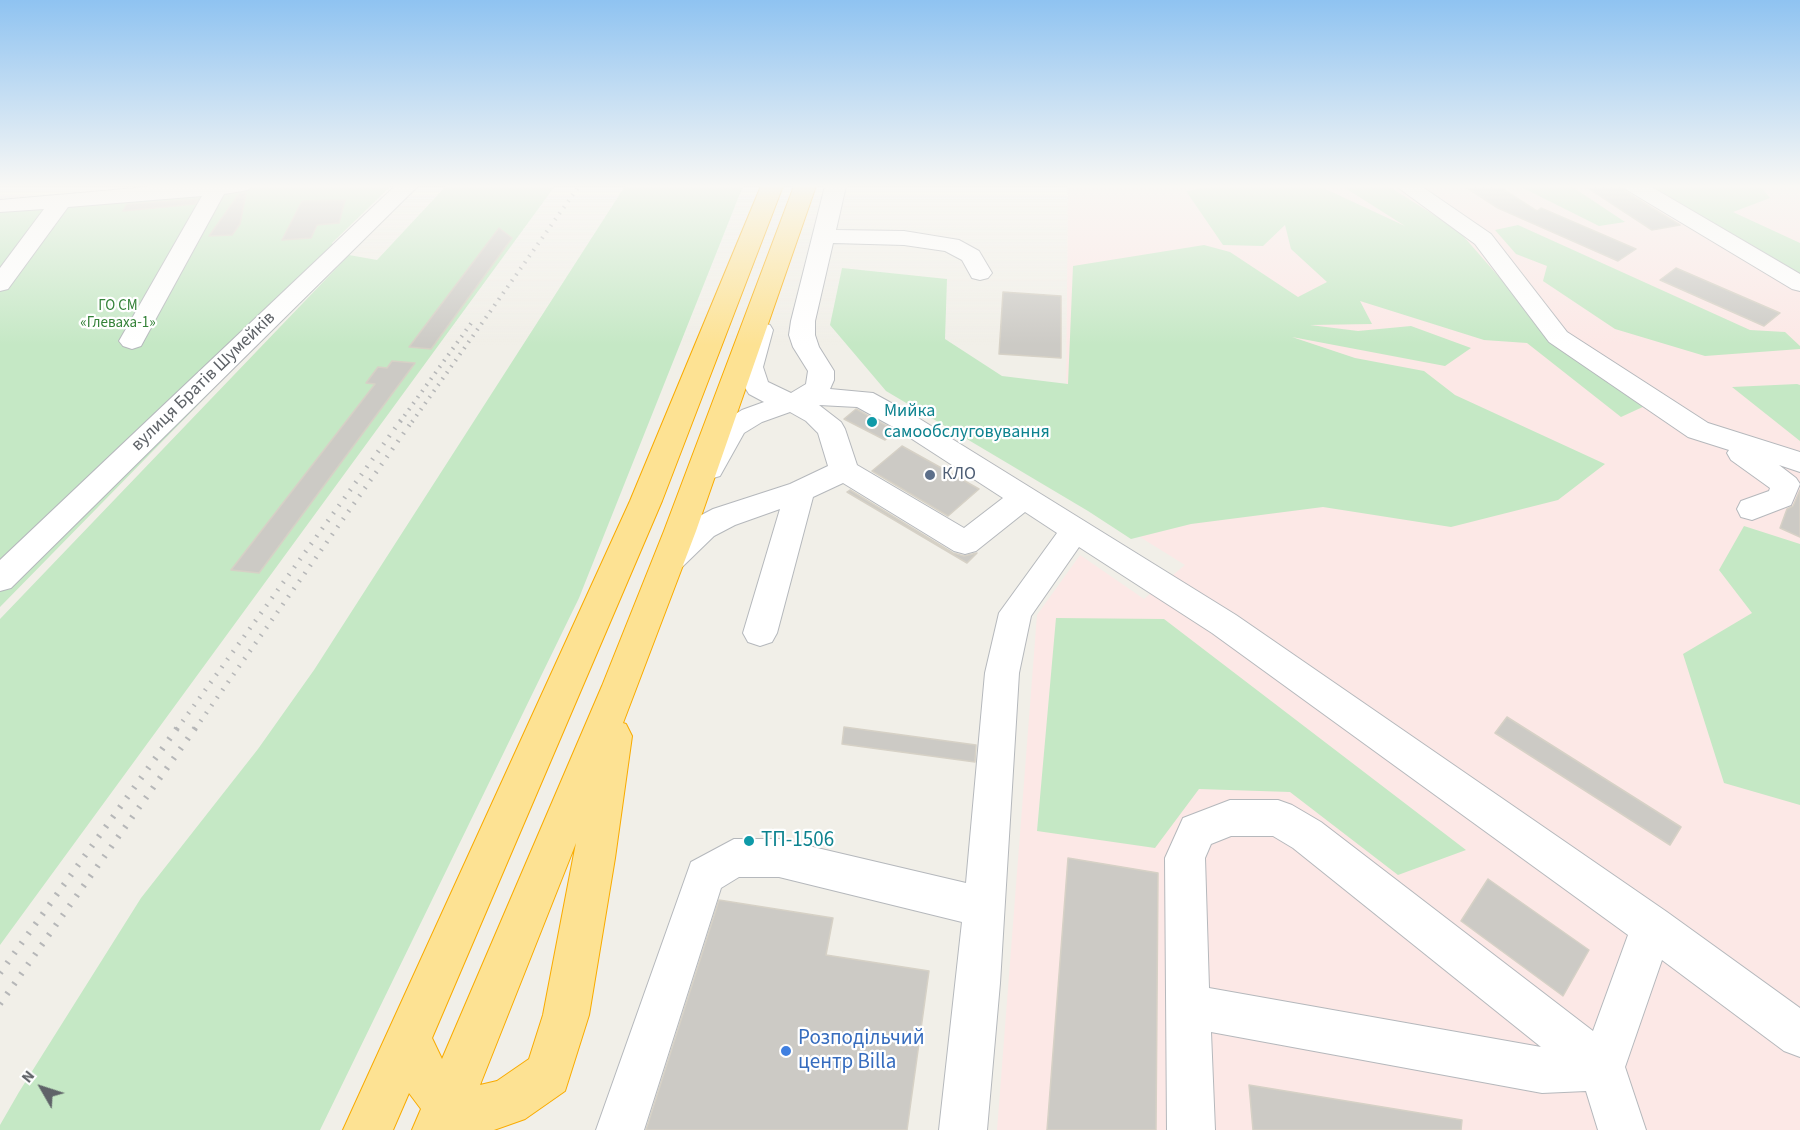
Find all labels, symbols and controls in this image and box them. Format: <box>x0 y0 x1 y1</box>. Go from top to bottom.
park label: ГО СМ «Глеваха-1» <box>80 298 156 333</box>
street label: вулиця Братів Шумейків <box>128 308 280 456</box>
place label: Мийка самообслуговування <box>884 401 1050 444</box>
marker: Мийка самообслуговування <box>865 415 879 429</box>
place label: КЛО <box>942 464 976 486</box>
marker: КЛО <box>923 468 937 482</box>
place label: ТП-1506 <box>761 828 834 854</box>
marker: ТП-1506 <box>742 834 756 848</box>
place label: Розподільчий центр Billa <box>798 1026 925 1076</box>
marker: Розподільчий центр Billa <box>779 1044 793 1058</box>
north arrow <box>12 1058 72 1118</box>
text: N <box>16 1066 40 1088</box>

